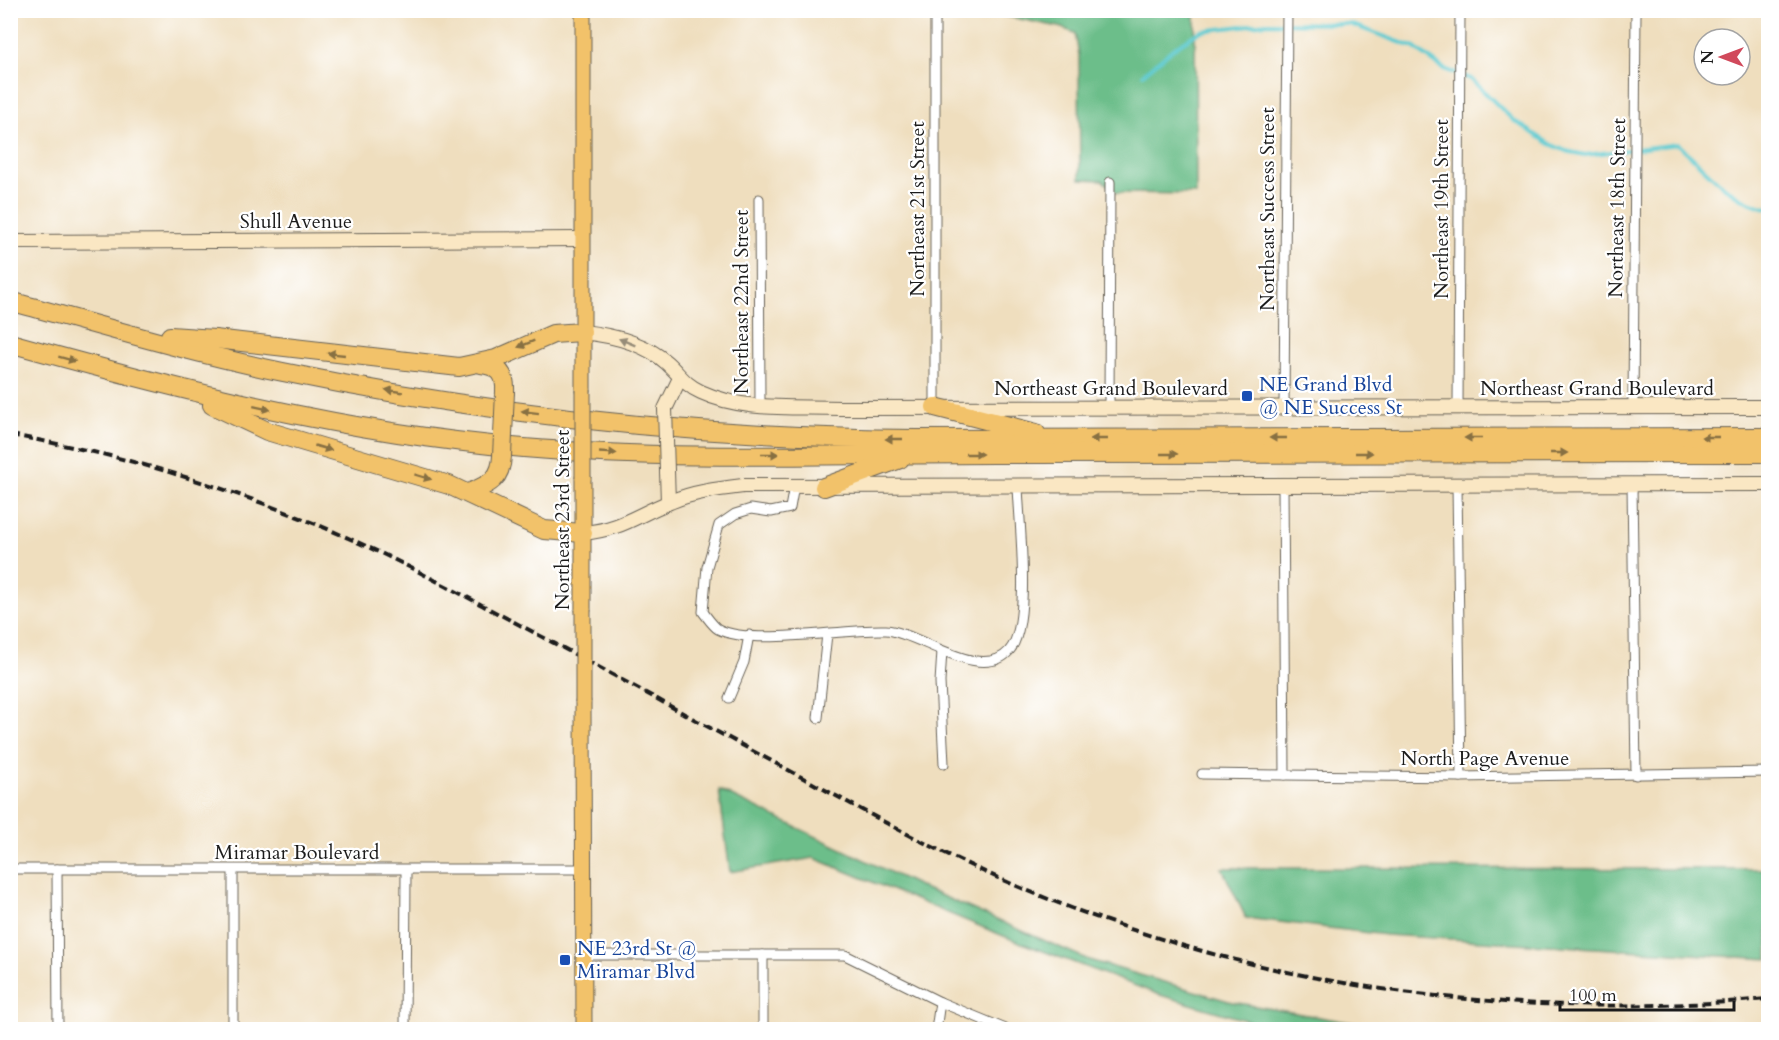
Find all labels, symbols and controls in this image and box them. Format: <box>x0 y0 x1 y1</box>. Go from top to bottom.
north arrow <box>1692 27 1752 87</box>
text: N <box>1697 50 1719 64</box>
street label: Northeast Success Street <box>1254 106 1281 311</box>
street label: Northeast 18th Street <box>1602 117 1632 298</box>
street label: Northeast 19th Street <box>1428 118 1455 299</box>
street label: Northeast 21st Street <box>904 121 931 297</box>
street label: Shull Avenue <box>240 208 352 235</box>
street label: Northeast 22nd Street <box>728 209 755 394</box>
one-way arrow <box>617 337 635 347</box>
one-way arrow <box>517 340 535 349</box>
one-way arrow <box>327 349 346 359</box>
one-way arrow <box>58 355 76 364</box>
place label: NE Grand Blvd @ NE Success St <box>1259 371 1403 421</box>
street label: Northeast Grand Boulevard <box>994 375 1228 402</box>
street label: Northeast Grand Boulevard <box>1480 375 1714 402</box>
one-way arrow <box>384 387 403 396</box>
marker: NE Grand Blvd @ NE Success St <box>1240 389 1254 403</box>
one-way arrow <box>252 404 271 414</box>
one-way arrow <box>521 407 540 416</box>
street label: Northeast 23rd Street <box>549 429 576 610</box>
one-way arrow <box>1701 432 1720 442</box>
one-way arrow <box>1269 433 1288 443</box>
one-way arrow <box>1464 433 1483 443</box>
one-way arrow <box>885 434 904 444</box>
one-way arrow <box>1089 434 1108 444</box>
one-way arrow <box>314 444 332 453</box>
one-way arrow <box>598 448 617 458</box>
one-way arrow <box>1354 448 1373 458</box>
one-way arrow <box>1549 448 1568 458</box>
one-way arrow <box>760 449 779 459</box>
one-way arrow <box>964 449 983 459</box>
one-way arrow <box>1159 449 1178 459</box>
one-way arrow <box>415 473 433 482</box>
street label: North Page Avenue <box>1401 745 1569 772</box>
street label: Miramar Boulevard <box>215 839 380 866</box>
place label: NE 23rd St @ Miramar Blvd <box>577 935 697 985</box>
marker: NE 23rd St @ Miramar Blvd <box>558 953 572 967</box>
scale bar <box>1560 974 1734 1012</box>
text: 100 m <box>1569 983 1617 1008</box>

